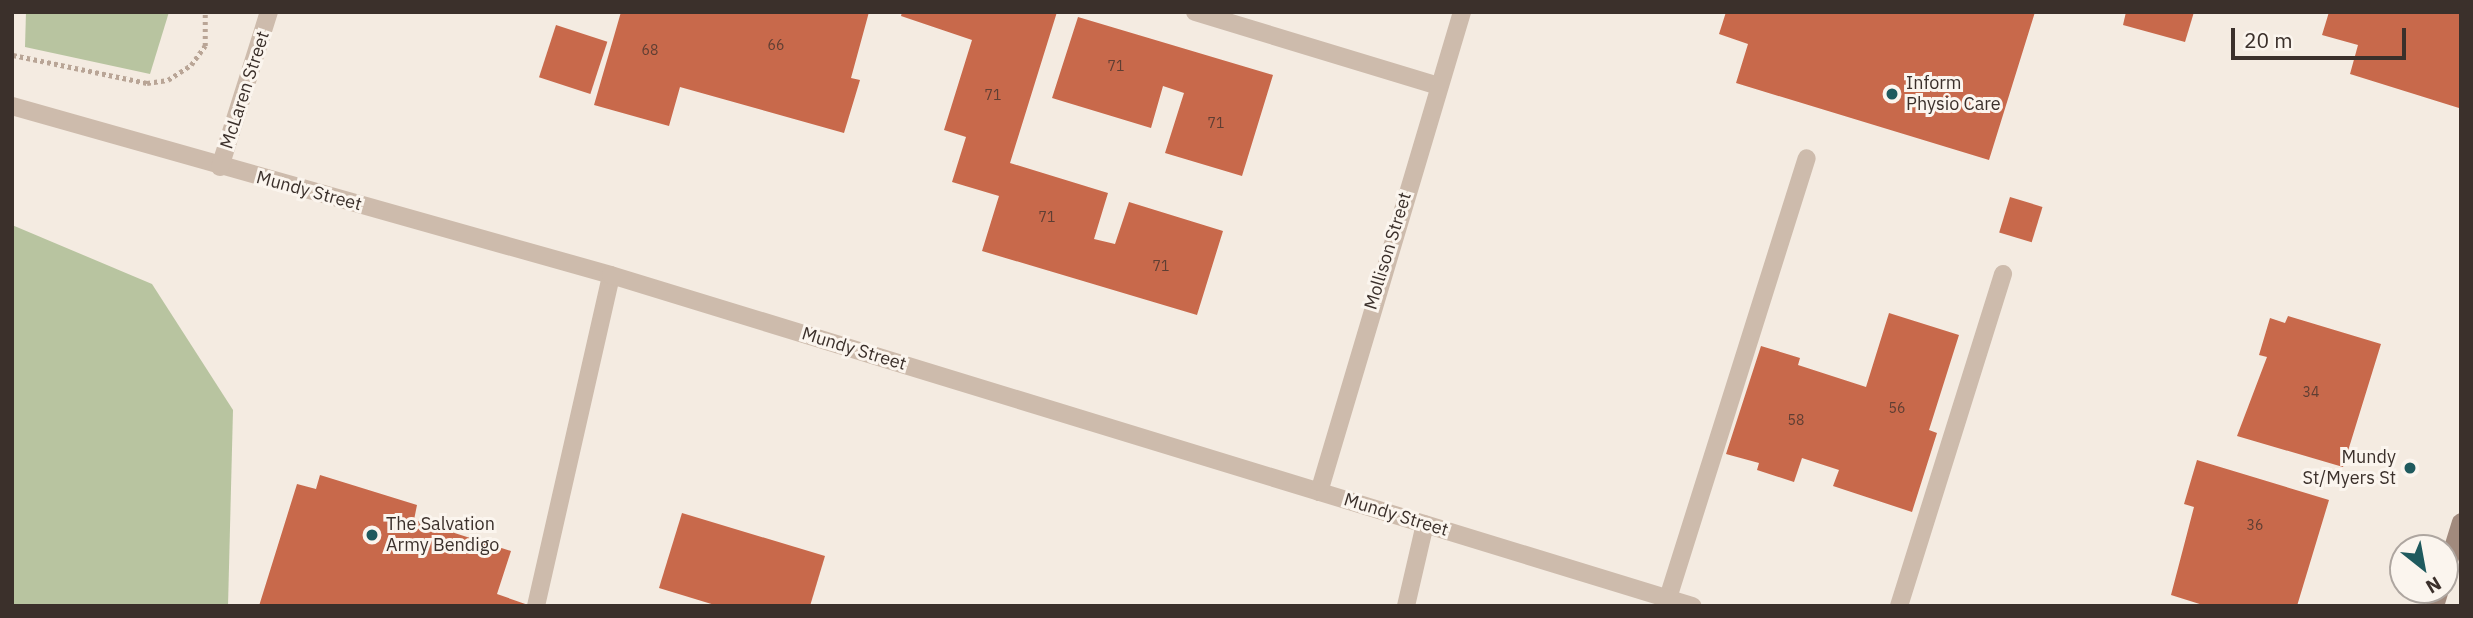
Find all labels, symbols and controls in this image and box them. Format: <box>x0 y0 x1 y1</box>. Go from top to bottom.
scale bar <box>2235 14 2410 58</box>
text: 20 m <box>2244 26 2293 54</box>
street label: McLaren Street <box>216 28 274 152</box>
house number: 66 <box>768 37 784 53</box>
house number: 68 <box>642 42 658 58</box>
house number: 71 <box>1108 58 1124 74</box>
place label: Inform Physio Care <box>1906 73 2001 116</box>
marker: Inform Physio Care <box>1884 86 1900 102</box>
house number: 71 <box>985 87 1001 103</box>
house number: 71 <box>1208 115 1224 131</box>
street label: Mundy Street <box>254 167 364 215</box>
street label: Mollison Street <box>1360 190 1416 312</box>
house number: 71 <box>1039 209 1055 225</box>
house number: 71 <box>1153 258 1169 274</box>
street label: Mundy Street <box>799 323 909 375</box>
house number: 34 <box>2303 384 2319 400</box>
house number: 56 <box>1889 400 1905 416</box>
house number: 58 <box>1788 412 1804 428</box>
place label: Mundy St/Myers St <box>2303 447 2396 490</box>
marker: Mundy St/Myers St <box>2402 460 2418 476</box>
street label: Mundy Street <box>1341 489 1451 541</box>
place label: The Salvation Army Bendigo <box>386 514 499 556</box>
house number: 36 <box>2247 517 2263 533</box>
marker: The Salvation Army Bendigo <box>364 527 380 543</box>
north arrow <box>2389 534 2459 604</box>
text: N <box>2422 571 2446 599</box>

